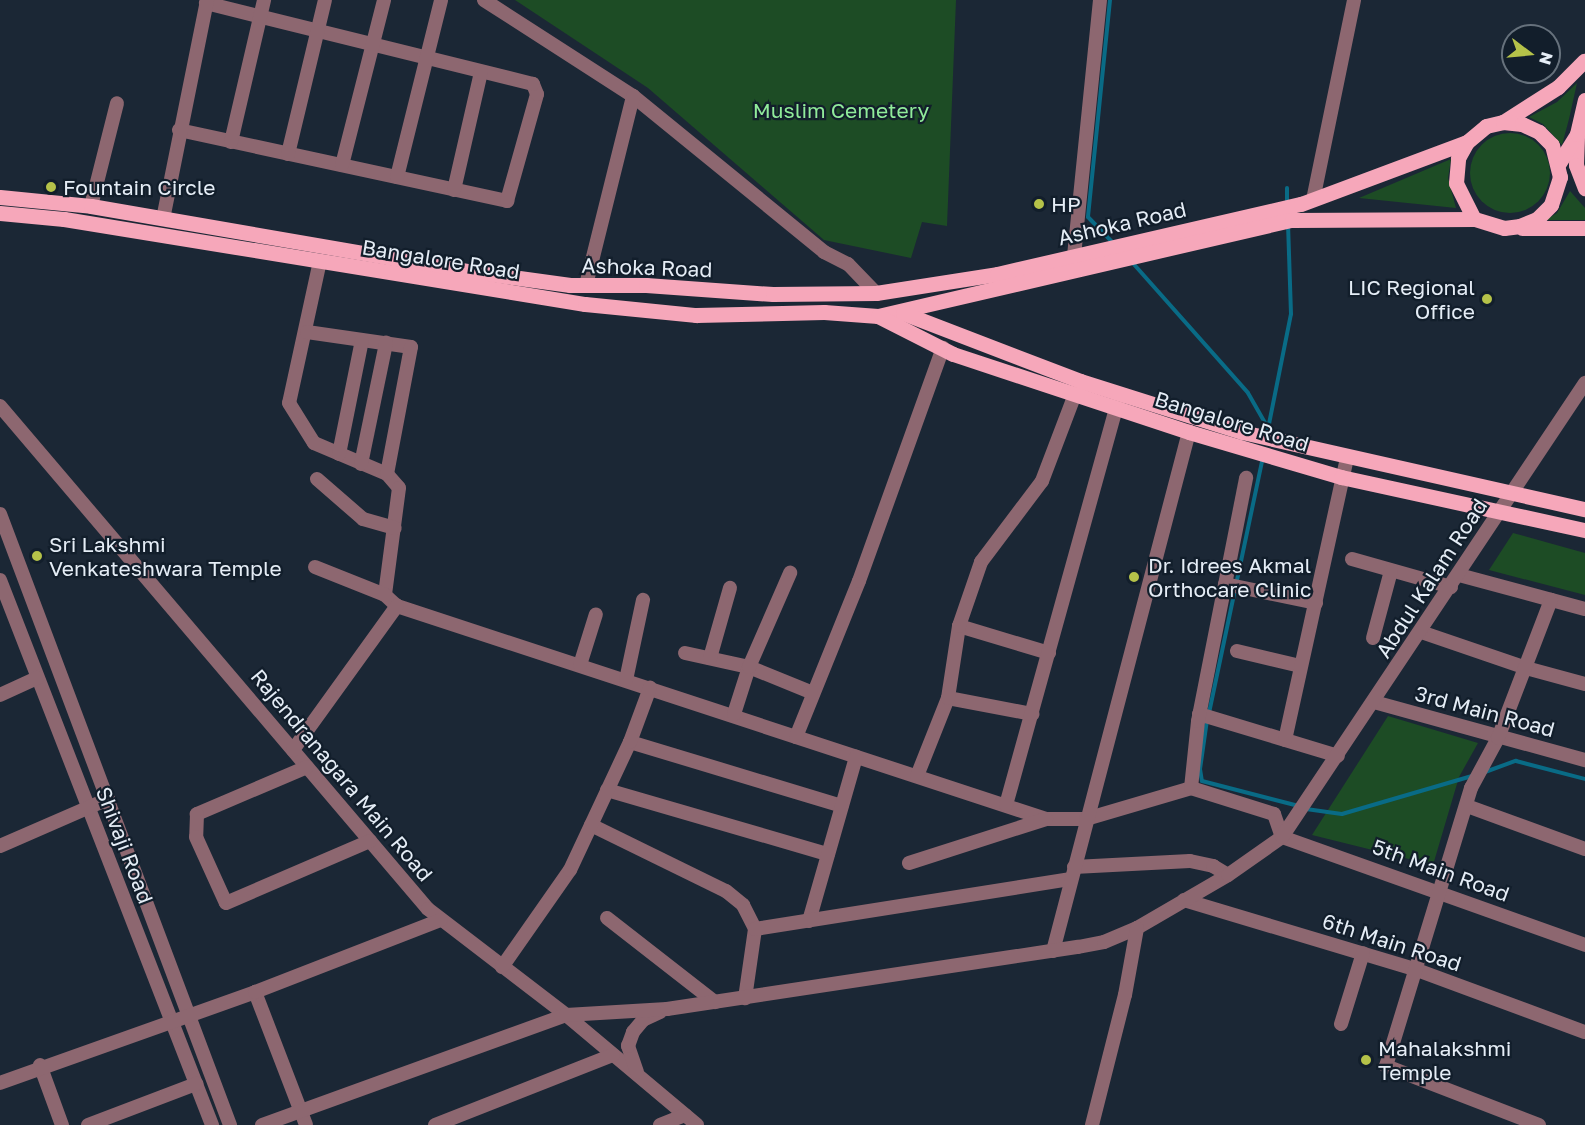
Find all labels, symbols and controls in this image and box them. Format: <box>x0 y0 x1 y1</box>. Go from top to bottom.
north arrow <box>1501 24 1561 84</box>
text: N <box>1535 50 1558 67</box>
park label: Muslim Cemetery <box>753 97 929 123</box>
place label: Fountain Circle <box>63 174 215 200</box>
marker: Fountain Circle <box>44 180 58 194</box>
place label: HP <box>1051 191 1081 217</box>
street label: Ashoka Road <box>1055 196 1189 250</box>
marker: HP <box>1032 197 1046 211</box>
street label: Bangalore Road <box>360 234 522 284</box>
street label: Ashoka Road <box>581 252 713 282</box>
place label: LIC Regional Office <box>1348 274 1475 324</box>
marker: LIC Regional Office <box>1480 292 1494 306</box>
street label: Bangalore Road <box>1152 386 1312 456</box>
street label: Abdul Kalam Road <box>1370 494 1492 662</box>
place label: Sri Lakshmi Venkateshwara Temple <box>49 531 282 581</box>
marker: Sri Lakshmi Venkateshwara Temple <box>30 549 44 563</box>
place label: Dr. Idrees Akmal Orthocare Clinic <box>1148 552 1311 602</box>
marker: Dr. Idrees Akmal Orthocare Clinic <box>1125 568 1143 586</box>
street label: Rajendranagara Main Road <box>246 664 438 886</box>
street label: 3rd Main Road <box>1412 680 1558 742</box>
street label: Shivaji Road <box>91 783 159 907</box>
street label: 5th Main Road <box>1369 834 1513 906</box>
street label: 6th Main Road <box>1319 908 1465 976</box>
place label: Mahalakshmi Temple <box>1378 1035 1511 1085</box>
marker: Mahalakshmi Temple <box>1359 1053 1373 1067</box>

